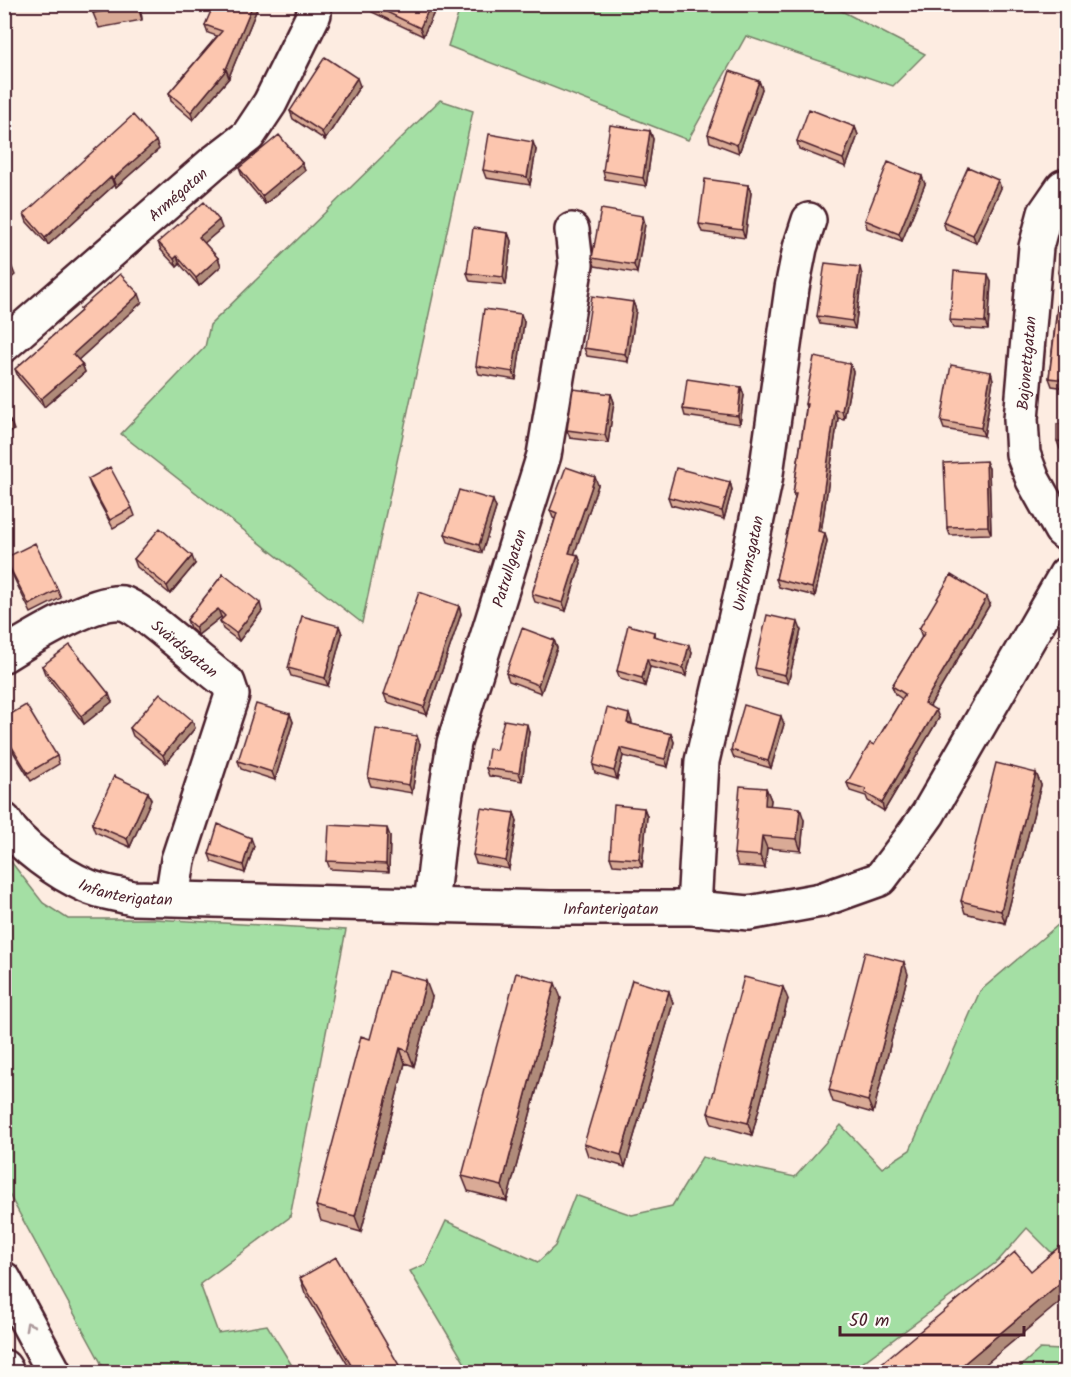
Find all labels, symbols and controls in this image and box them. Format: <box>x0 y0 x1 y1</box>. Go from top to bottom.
street label: Armégatan <box>143 162 214 228</box>
street label: Bajonettgatan <box>1011 315 1044 411</box>
street label: Uniformsgatan <box>726 513 771 614</box>
street label: Patrullgatan <box>486 526 534 611</box>
street label: Svärdsgatan <box>145 614 223 685</box>
street label: Infanterigatan <box>74 873 173 913</box>
street label: Infanterigatan <box>563 897 659 922</box>
scale bar <box>840 1299 1024 1337</box>
text: 50 m <box>849 1307 889 1336</box>
one-way arrow <box>25 1322 36 1332</box>

